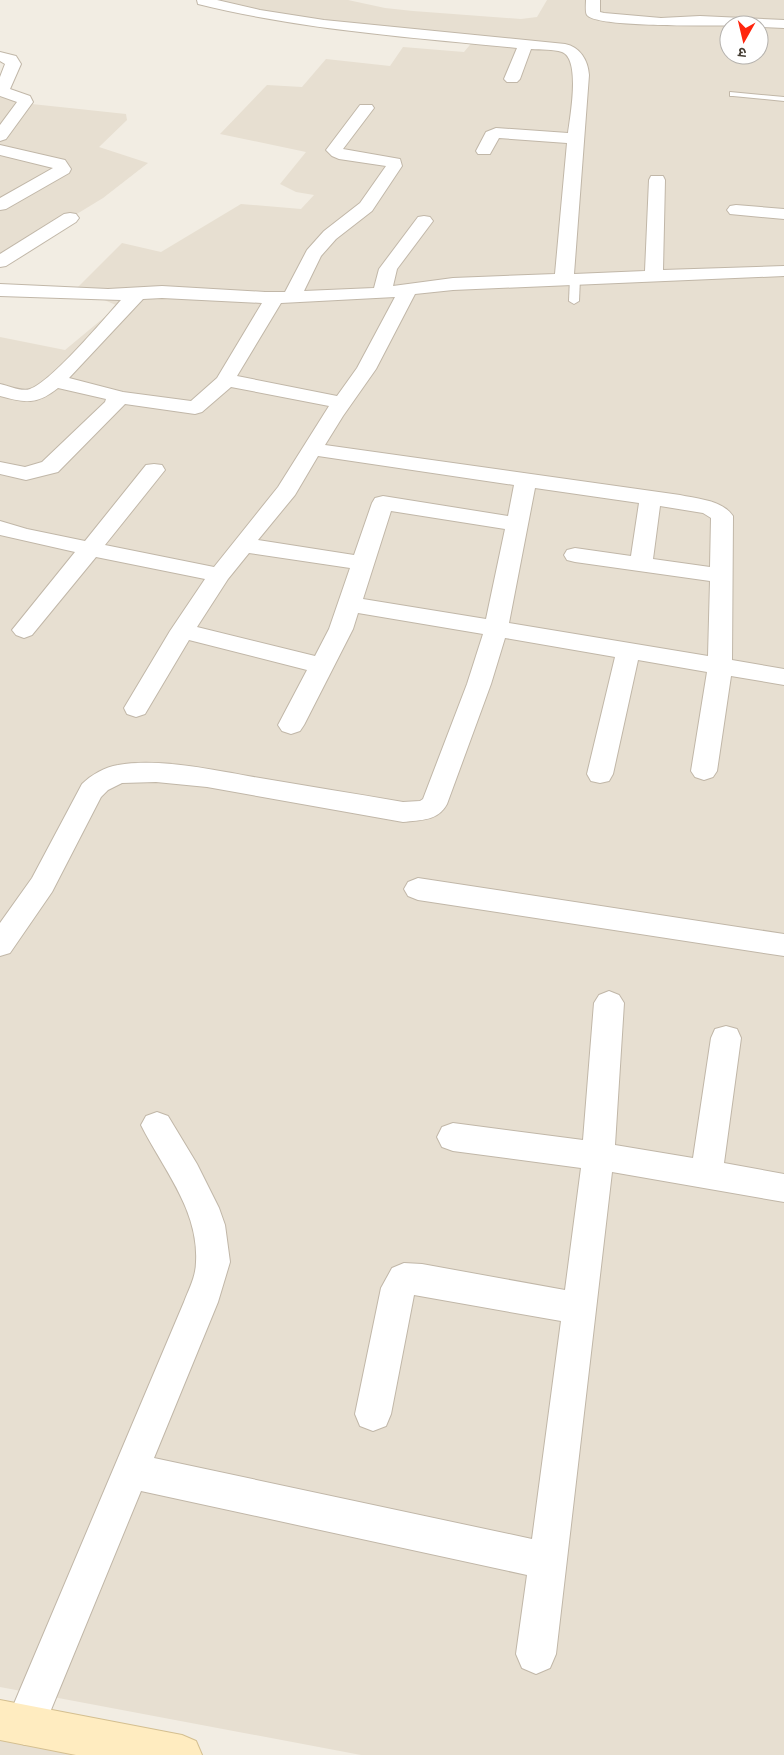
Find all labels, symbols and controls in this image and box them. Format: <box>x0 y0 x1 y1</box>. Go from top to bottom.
north arrow <box>719 15 769 65</box>
text: उ <box>736 42 748 62</box>

